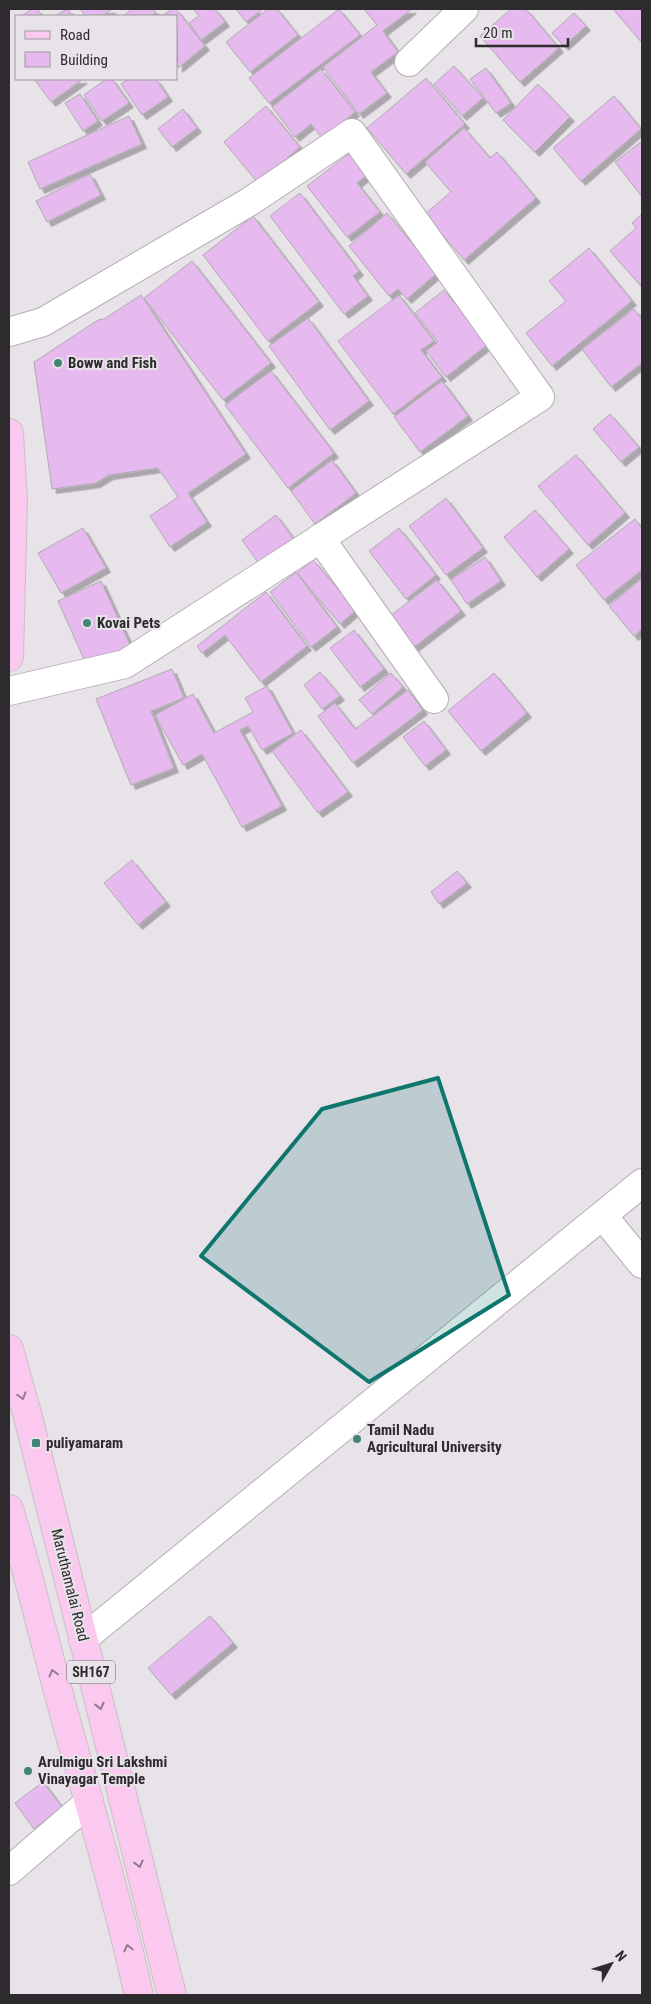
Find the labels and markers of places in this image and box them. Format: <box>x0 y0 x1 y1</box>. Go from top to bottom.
place label: Boww and Fish <box>68 354 157 372</box>
marker: Boww and Fish <box>52 357 64 369</box>
place label: Kovai Pets <box>97 614 161 632</box>
marker: Kovai Pets <box>81 617 93 629</box>
place label: Tamil Nadu Agricultural University <box>367 1421 502 1456</box>
marker: Tamil Nadu Agricultural University <box>351 1433 363 1445</box>
place label: puliyamaram <box>46 1434 123 1452</box>
marker: puliyamaram <box>30 1437 42 1449</box>
place label: Arulmigu Sri Lakshmi Vinayagar Temple <box>38 1753 167 1788</box>
marker: Arulmigu Sri Lakshmi Vinayagar Temple <box>22 1765 34 1777</box>

